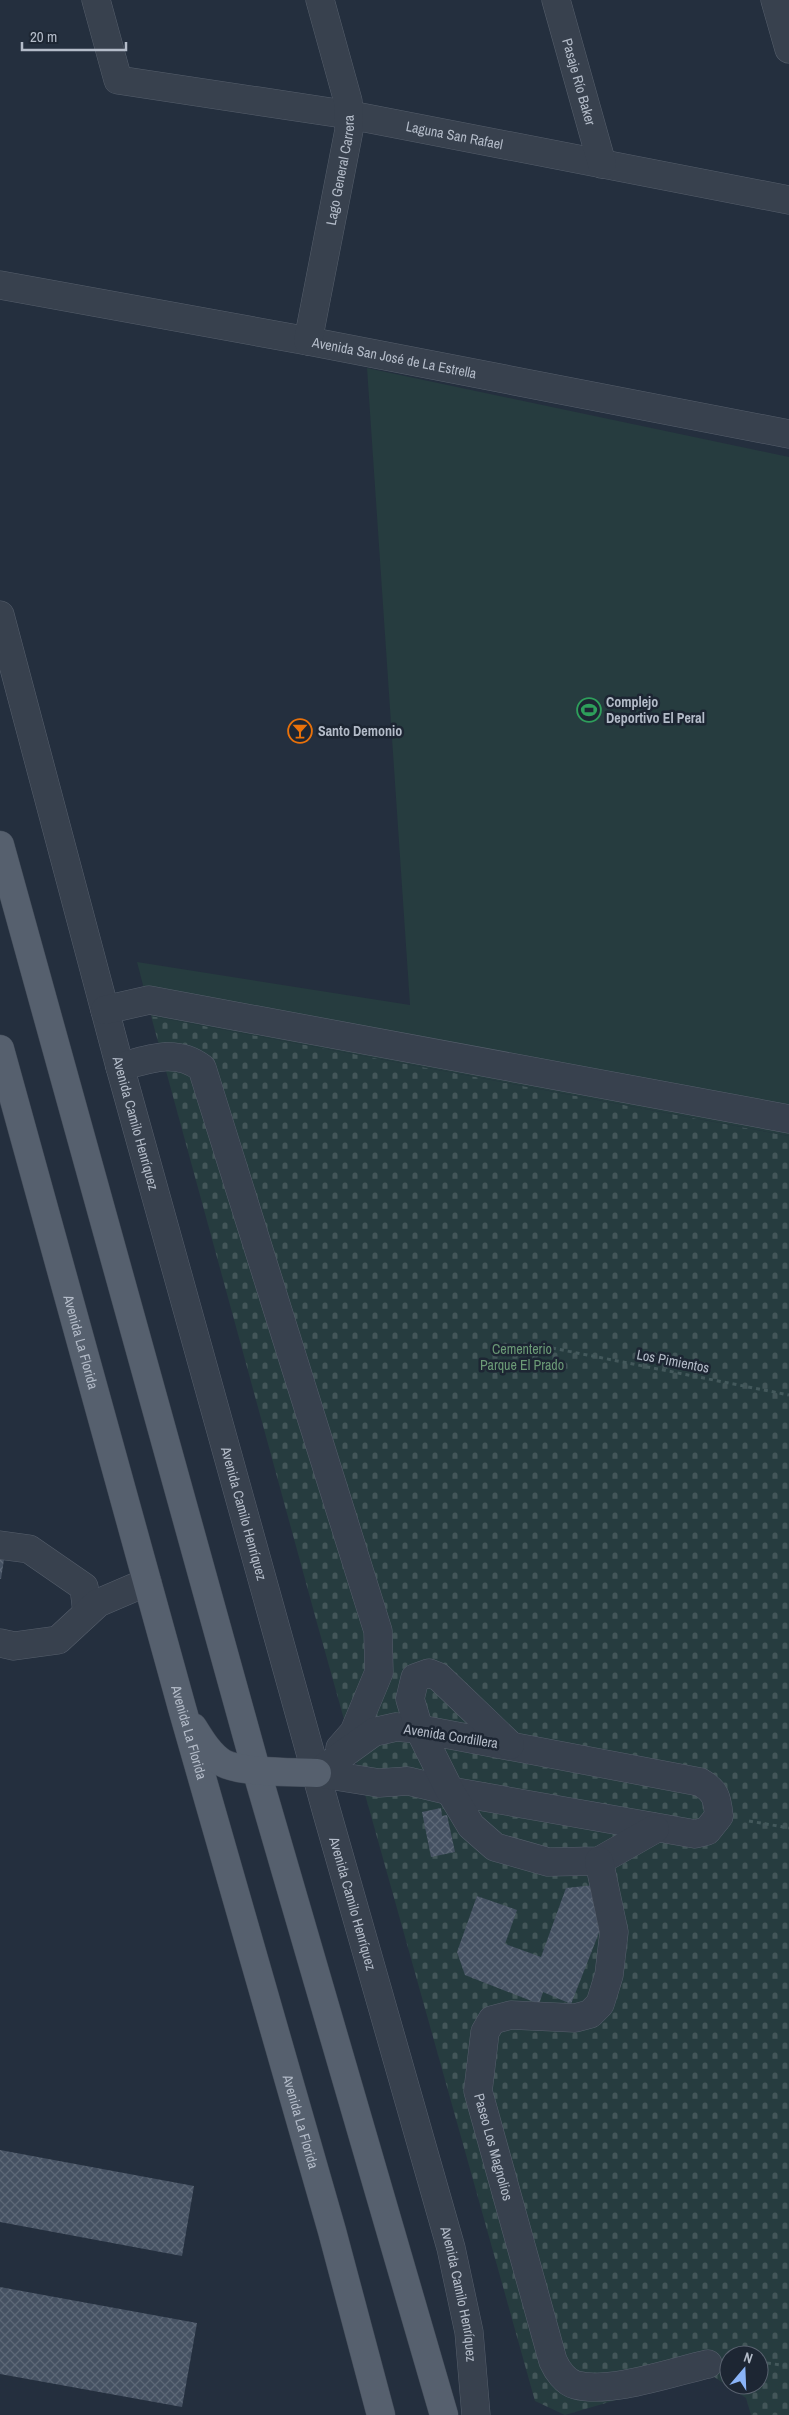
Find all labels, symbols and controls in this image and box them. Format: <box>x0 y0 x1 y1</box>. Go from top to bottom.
scale bar <box>22 20 126 52</box>
text: 20 m <box>30 26 57 47</box>
street label: Pasaje Río Baker <box>558 36 600 128</box>
street label: Lago General Carrera <box>322 114 358 227</box>
street label: Laguna San Rafael <box>404 117 504 153</box>
street label: Avenida San José de La Estrella <box>310 333 478 382</box>
place label: Complejo Deportivo El Peral <box>606 693 705 727</box>
sports icon: Complejo Deportivo El Peral <box>576 697 602 723</box>
bar icon: Santo Demonio <box>287 718 313 744</box>
place label: Santo Demonio <box>318 722 402 740</box>
street label: Avenida Camilo Henríquez <box>108 1054 163 1192</box>
street label: Avenida La Florida <box>59 1292 103 1392</box>
park label: Cementerio Parque El Prado <box>480 1340 564 1374</box>
street label: Los Pimientos <box>635 1345 711 1377</box>
street label: Avenida Camilo Henríquez <box>217 1444 271 1583</box>
street label: Avenida La Florida <box>167 1682 211 1782</box>
street label: Avenida Cordillera <box>402 1720 500 1752</box>
street label: Avenida Camilo Henríquez <box>325 1834 380 1973</box>
street label: Avenida La Florida <box>278 2072 323 2171</box>
street label: Paseo Los Magnolios <box>470 2091 517 2203</box>
street label: Avenida Camilo Henríquez <box>436 2223 480 2363</box>
north arrow <box>719 2345 769 2395</box>
text: N <box>741 2348 755 2368</box>

